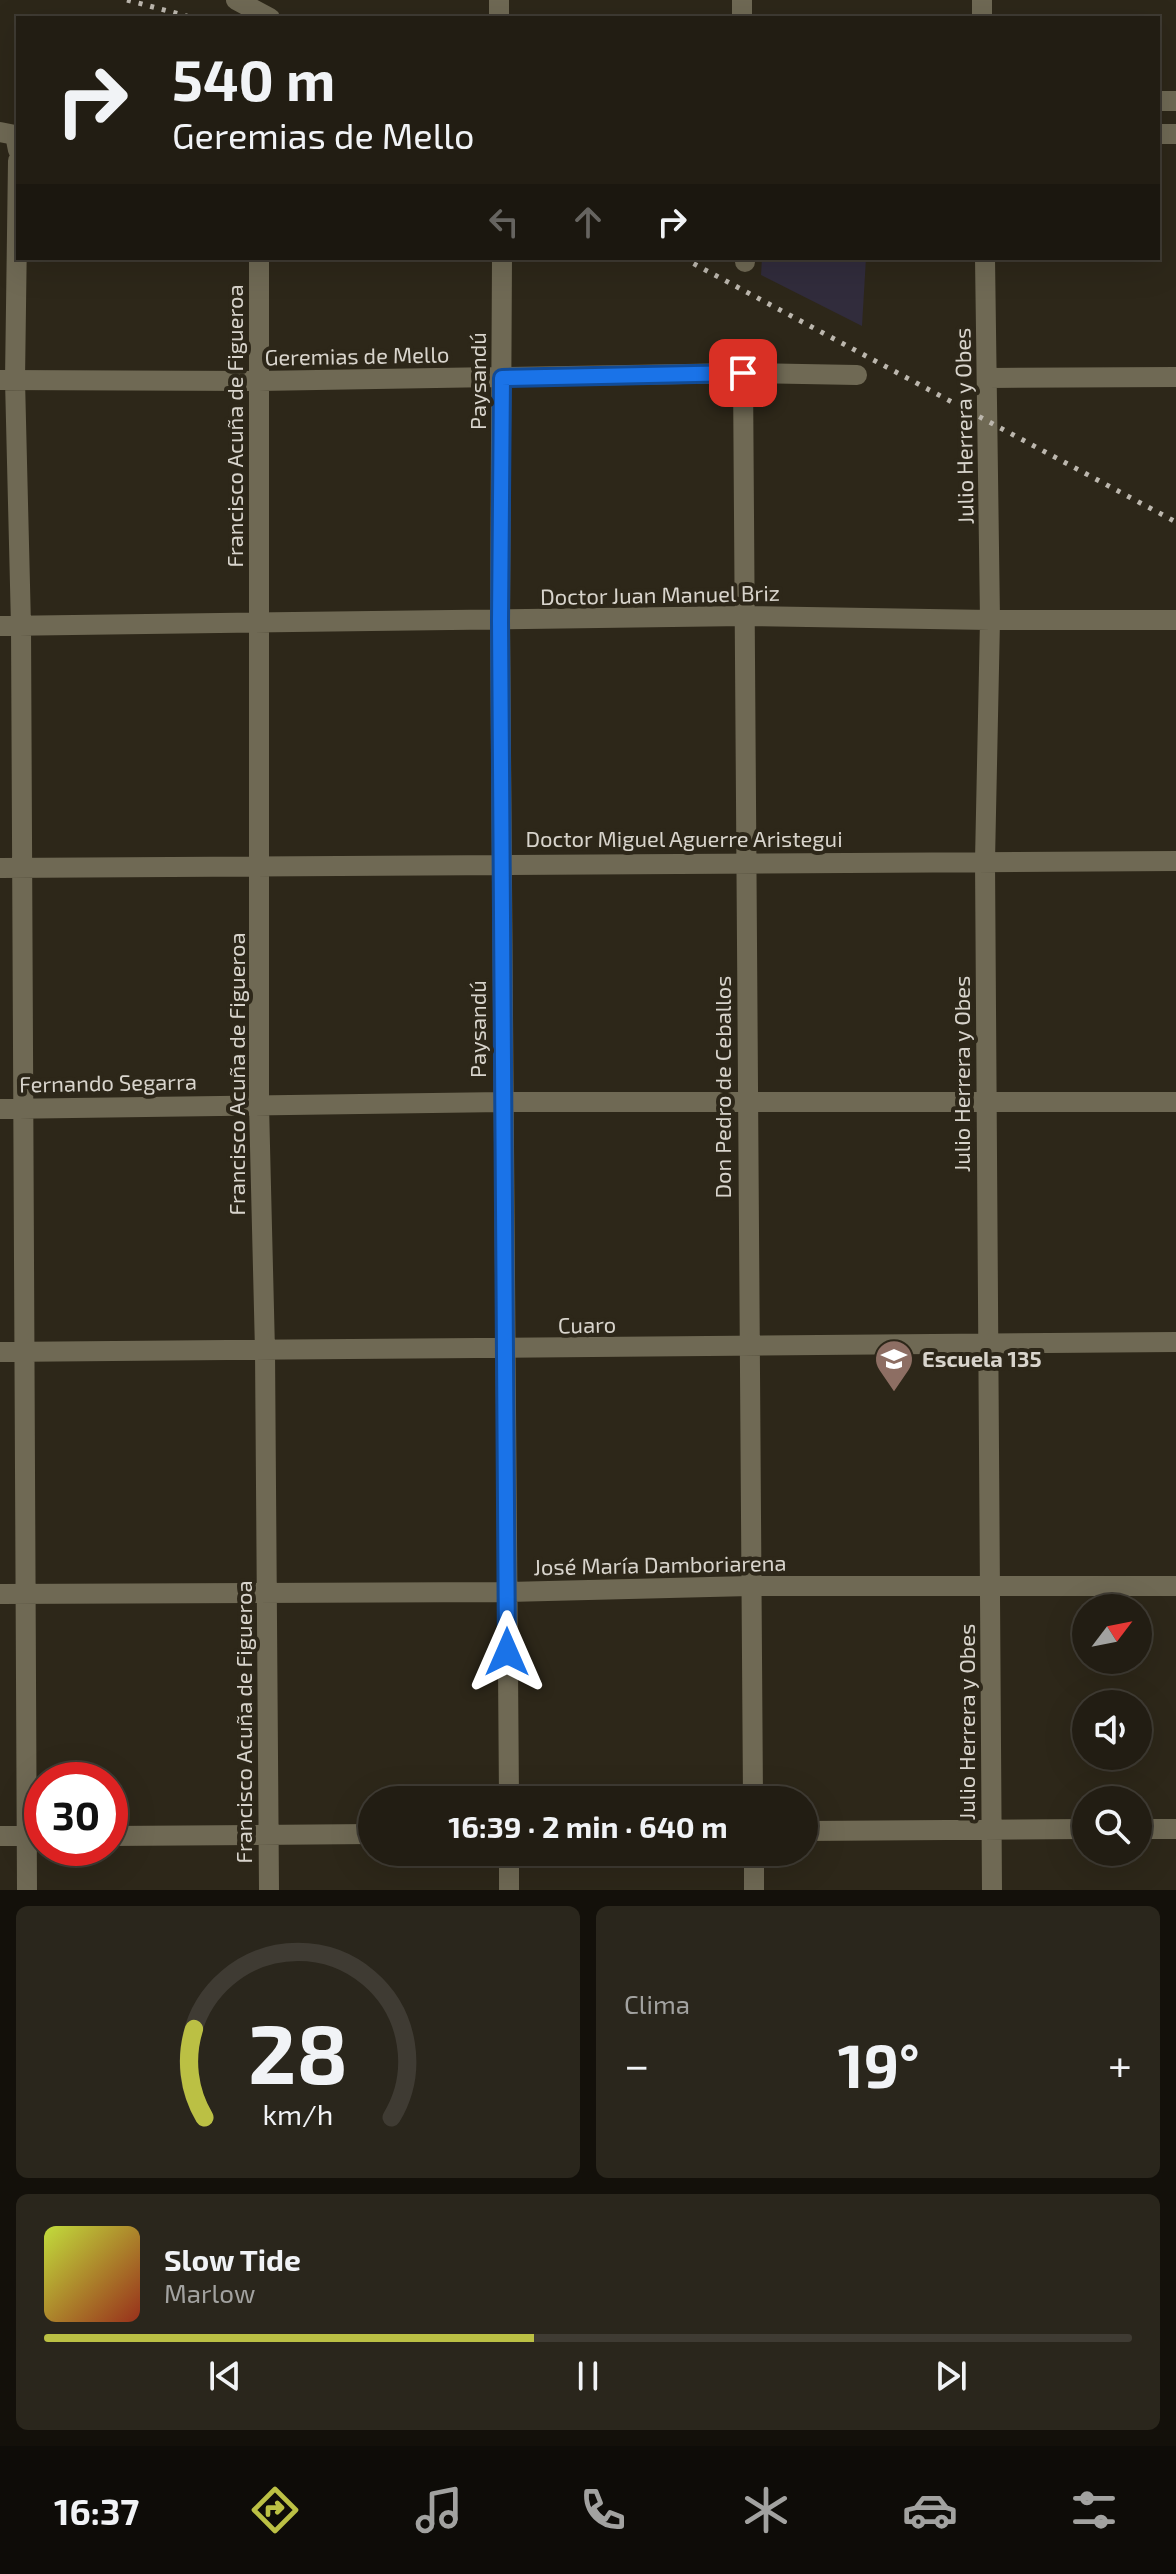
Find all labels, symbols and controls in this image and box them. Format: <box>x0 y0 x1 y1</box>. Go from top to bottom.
text: 540 m <box>172 45 335 112</box>
icon: right <box>40 48 144 152</box>
text: Geremias de Mello <box>172 113 475 156</box>
icon: left <box>482 200 526 244</box>
icon: ahead <box>566 200 610 244</box>
icon: right <box>650 200 694 244</box>
street label: Francisco Acuña de Figueroa <box>221 284 247 568</box>
street label: Julio Herrera y Obes <box>948 327 978 525</box>
street label: Paysandú <box>464 332 490 430</box>
pin <box>709 339 777 407</box>
street label: Geremias de Mello <box>264 340 450 370</box>
icon: arrive <box>721 351 765 395</box>
street label: Doctor Juan Manuel Briz <box>540 579 780 609</box>
street label: Doctor Miguel Aguerre Aristegui <box>525 825 843 851</box>
street label: Francisco Acuña de Figueroa <box>223 932 249 1216</box>
street label: Don Pedro de Ceballos <box>709 975 735 1199</box>
street label: Julio Herrera y Obes <box>948 976 974 1172</box>
street label: Paysandú <box>464 980 490 1078</box>
street label: Fernando Segarra <box>19 1067 197 1097</box>
street label: Cuaro <box>558 1310 616 1338</box>
school or university icon: Escuela 135 <box>873 1338 915 1393</box>
place label: Escuela 135 <box>922 1345 1042 1371</box>
street label: José María Damboriarena <box>533 1549 787 1579</box>
street label: Francisco Acuña de Figueroa <box>230 1580 256 1864</box>
north arrow <box>1072 1594 1152 1674</box>
map controls <box>1072 1594 1152 1866</box>
position arrow <box>465 1610 549 1694</box>
street label: Julio Herrera y Obes <box>953 1624 979 1820</box>
button: sound <box>1072 1690 1152 1770</box>
speed limit sign: 30 <box>24 1762 128 1866</box>
button: search <box>1072 1786 1152 1866</box>
text: 16:39 · 2 min · 640 m <box>448 1808 728 1844</box>
text: Clima <box>624 1988 690 2019</box>
text: 28 <box>248 2001 348 2101</box>
text: 19° <box>838 2028 920 2100</box>
text: − <box>624 2037 650 2090</box>
text: + <box>1108 2037 1132 2090</box>
text: km/h <box>263 2096 333 2131</box>
text: Slow Tide <box>164 2241 301 2277</box>
text: Marlow <box>164 2277 255 2308</box>
icon: previous <box>203 2354 247 2398</box>
icon: pause <box>566 2354 610 2398</box>
icon: next <box>929 2354 973 2398</box>
icon: directions <box>247 2482 303 2538</box>
icon: music <box>411 2482 467 2538</box>
icon: phone <box>575 2482 631 2538</box>
icon: climate <box>738 2482 794 2538</box>
icon: car <box>902 2482 958 2538</box>
icon: filters <box>1066 2482 1122 2538</box>
text: 16:37 <box>54 2489 139 2532</box>

